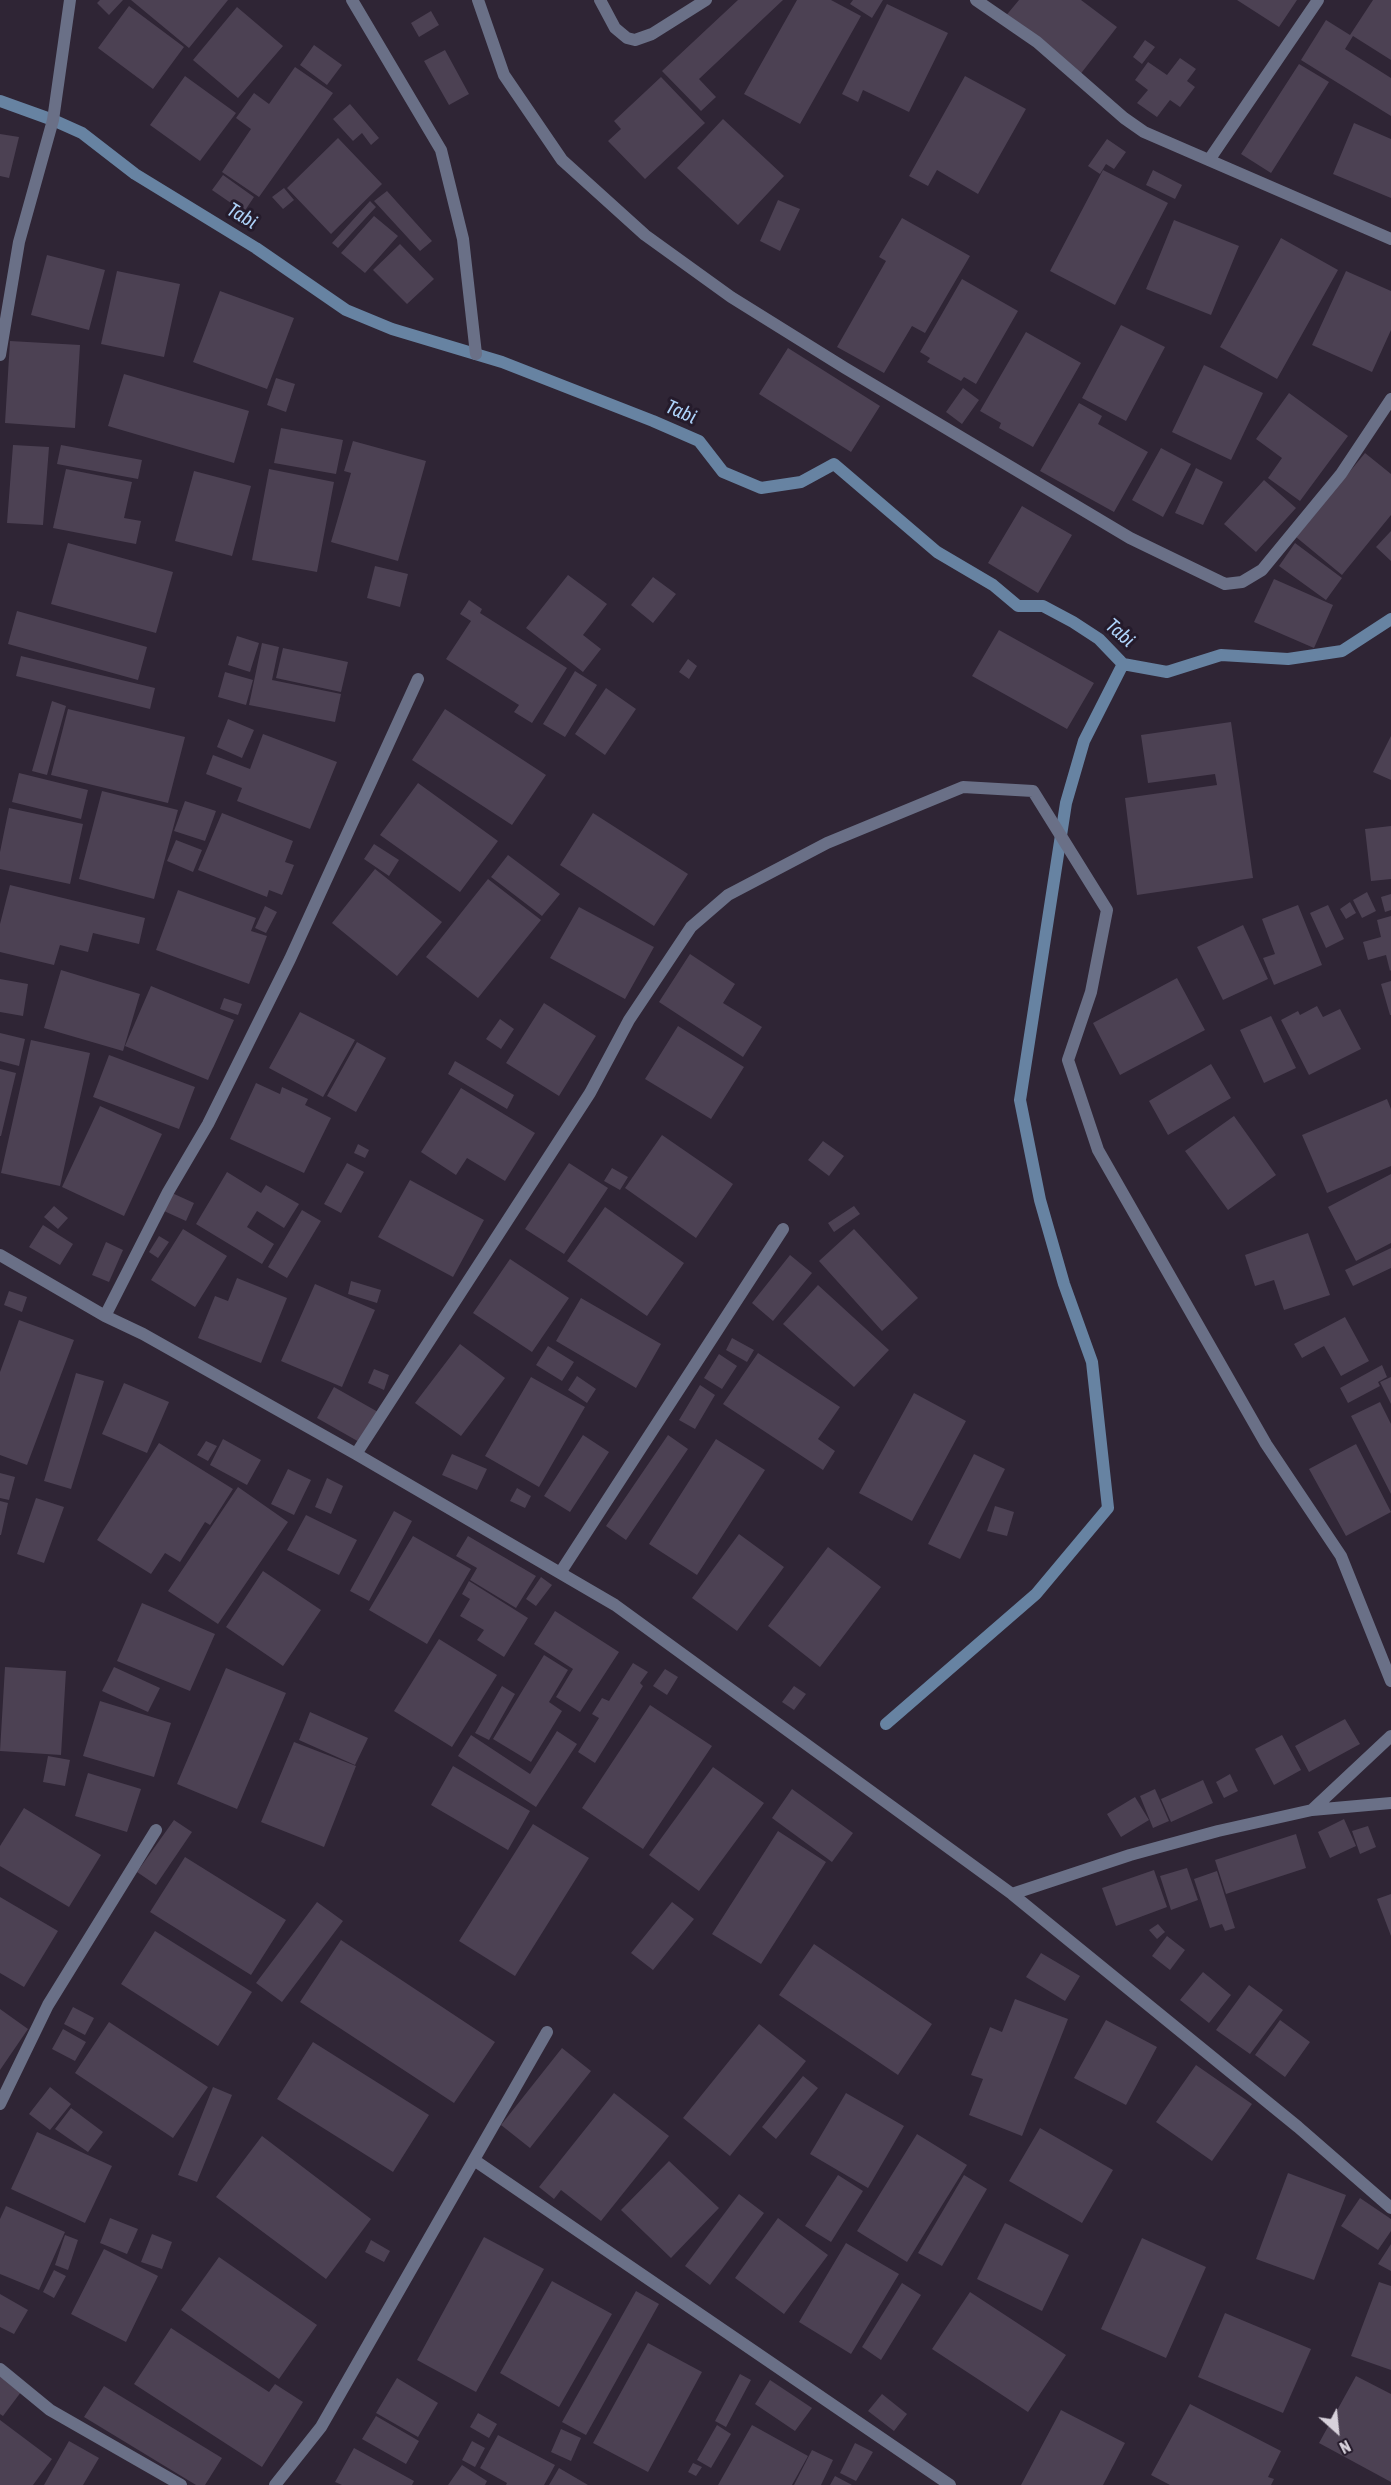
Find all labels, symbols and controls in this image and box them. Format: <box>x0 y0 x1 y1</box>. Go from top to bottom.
water label: Tabi <box>223 198 261 234</box>
water label: Tabi <box>662 395 700 429</box>
water label: Tabi <box>1100 614 1140 652</box>
north arrow <box>1307 2401 1367 2461</box>
text: N <box>1337 2437 1353 2457</box>

